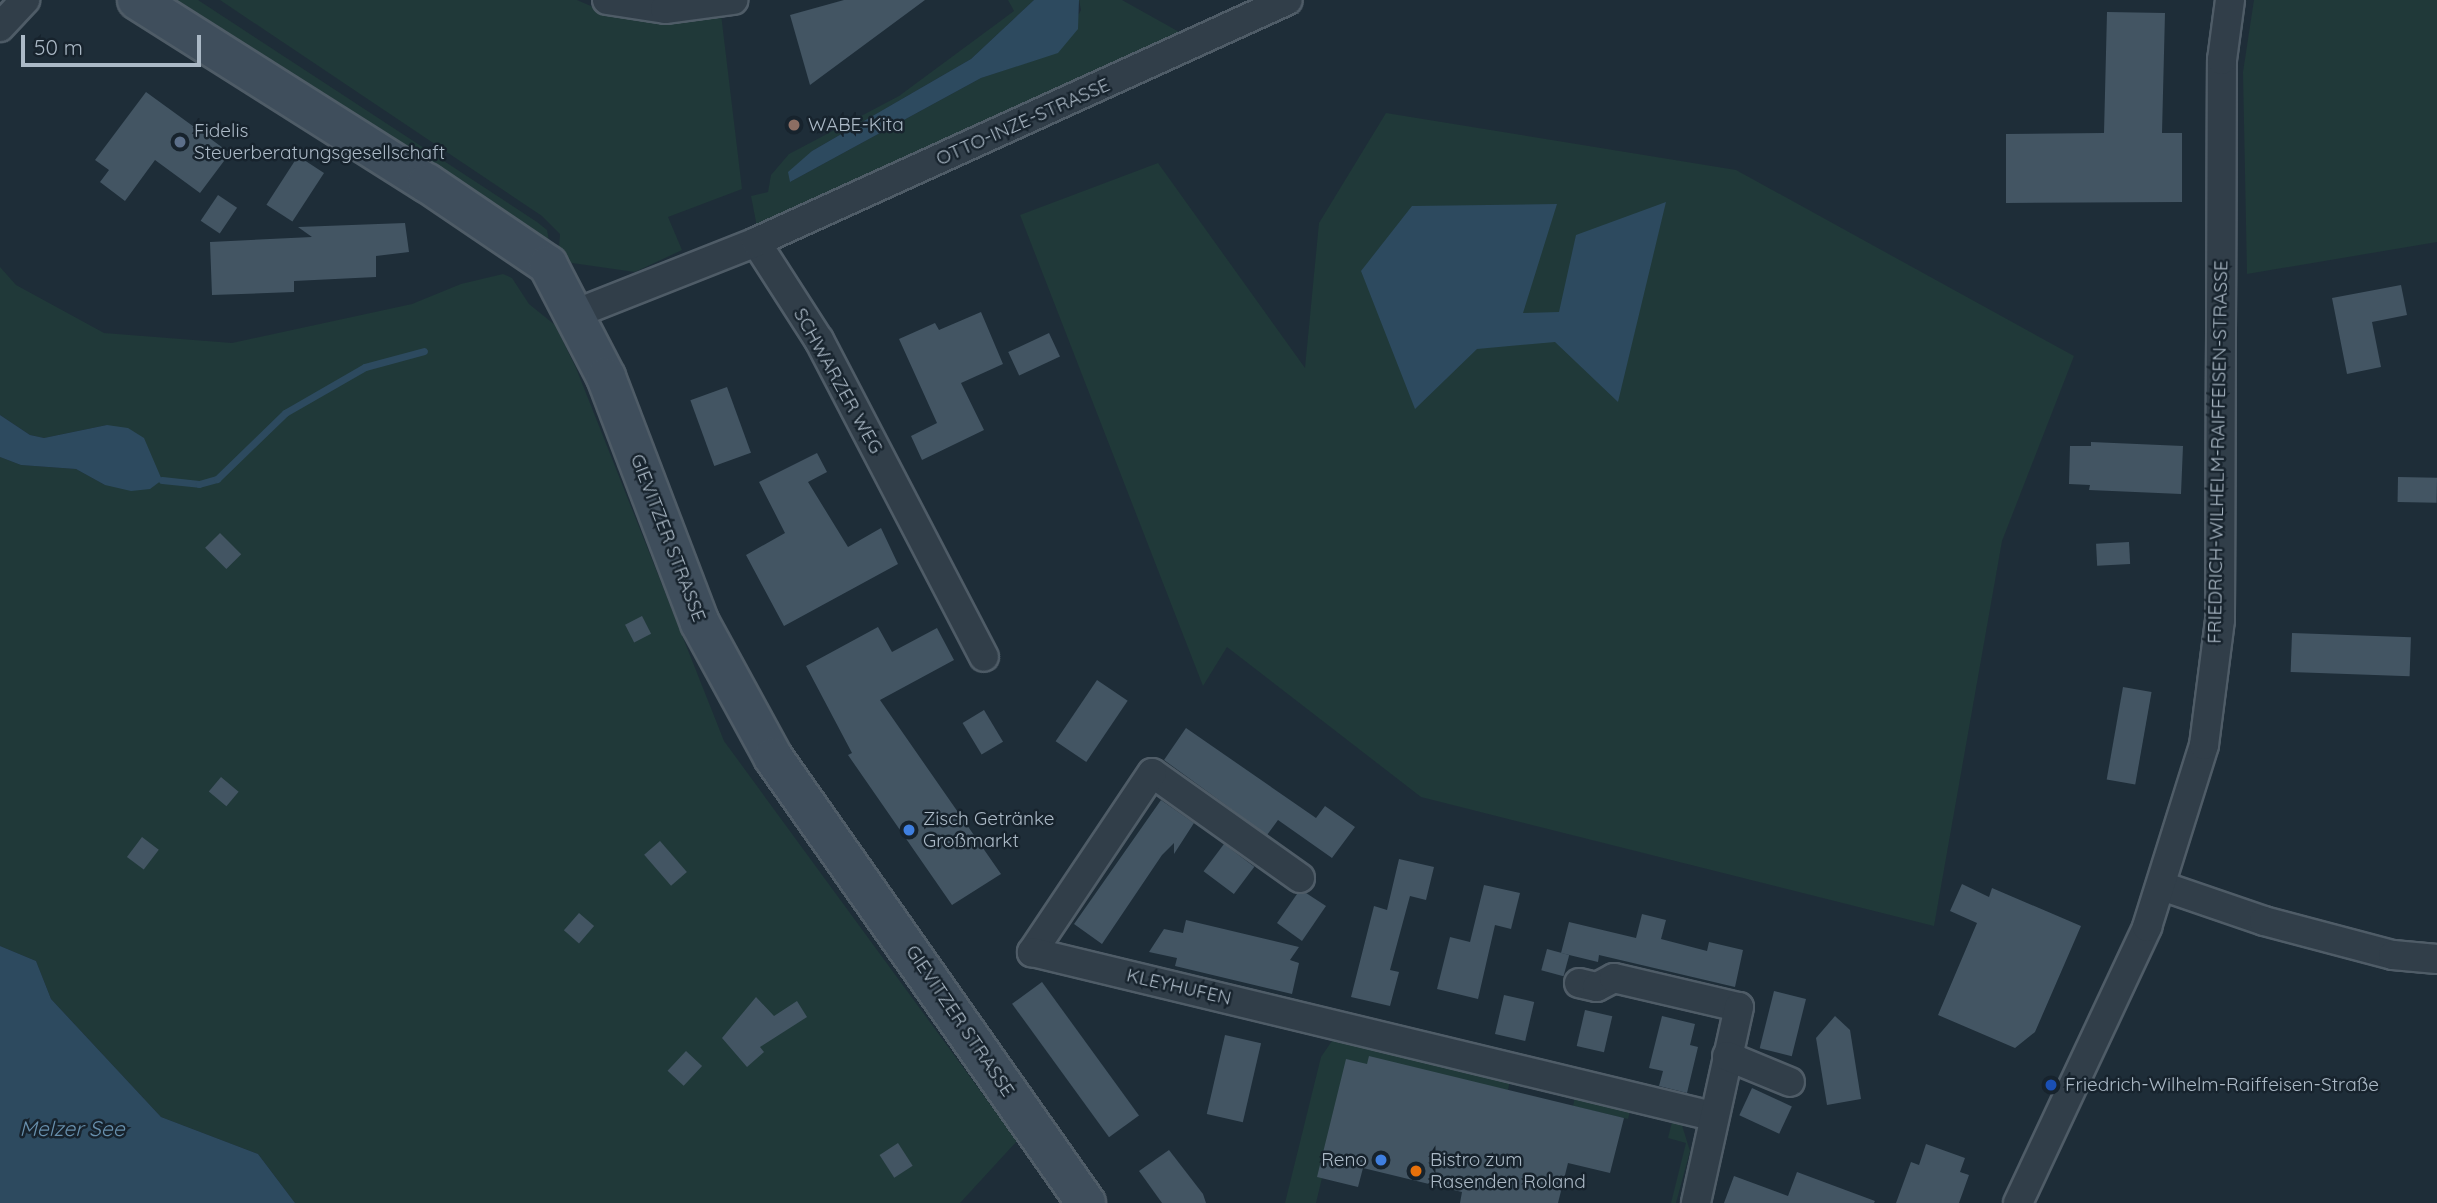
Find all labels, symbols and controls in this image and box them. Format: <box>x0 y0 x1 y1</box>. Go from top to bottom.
scale bar <box>24 21 205 65</box>
text: 50 m <box>34 34 83 60</box>
street label: OTTO-INZE-STRASSE <box>933 73 1113 171</box>
place label: WABE-Kita <box>808 114 904 136</box>
marker: WABE-Kita <box>786 117 802 133</box>
place label: Fidelis Steuerberatungsgesellschaft <box>194 120 445 164</box>
marker: Fidelis Steuerberatungsgesellschaft <box>172 134 188 150</box>
street label: FRIEDRICH-WILHELM-RAIFFEISEN-STRASSE <box>2203 260 2233 644</box>
street label: SCHWARZER WEG <box>789 304 887 458</box>
street label: GIEVITZER STRASSE <box>625 451 711 625</box>
place label: Zisch Getränke Großmarkt <box>923 808 1054 852</box>
marker: Zisch Getränke Großmarkt <box>901 822 917 838</box>
street label: GIEVITZER STRASSE <box>901 941 1019 1101</box>
street label: KLEYHUFEN <box>1124 964 1234 1010</box>
place label: Friedrich-Wilhelm-Raiffeisen-Straße <box>2065 1074 2379 1096</box>
marker: Friedrich-Wilhelm-Raiffeisen-Straße <box>2043 1077 2059 1093</box>
water label: Melzer See <box>19 1115 125 1141</box>
place label: Reno <box>1321 1149 1367 1171</box>
place label: Bistro zum Rasenden Roland <box>1430 1149 1586 1193</box>
marker: Reno <box>1373 1152 1389 1168</box>
marker: Bistro zum Rasenden Roland <box>1408 1163 1424 1179</box>

